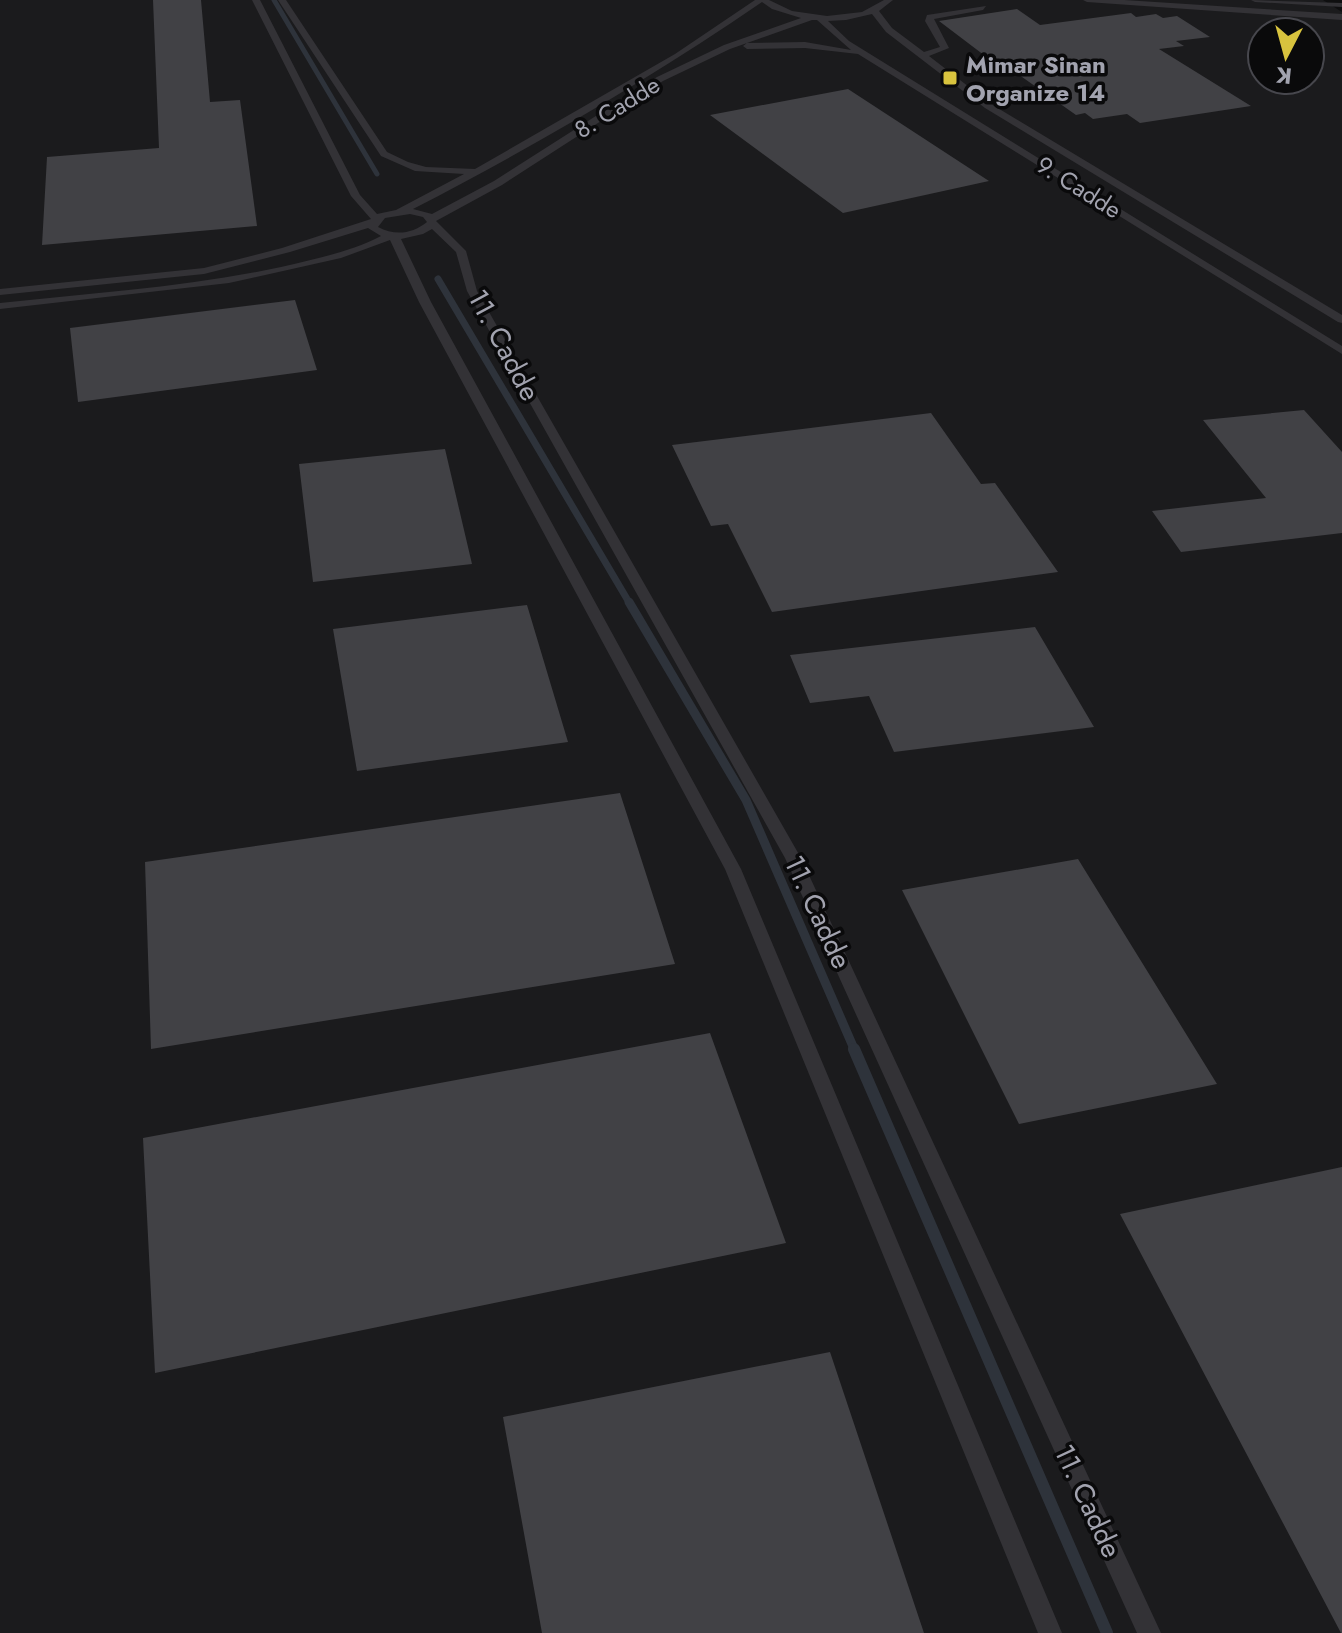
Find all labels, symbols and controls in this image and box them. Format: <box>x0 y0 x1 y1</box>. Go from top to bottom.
north arrow <box>1246 16 1326 96</box>
place label: Mimar Sinan Organize 14 <box>966 47 1106 110</box>
text: K <box>1274 59 1293 93</box>
street label: 8. Cadde <box>568 67 666 147</box>
marker: Mimar Sinan Organize 14 <box>941 69 959 87</box>
street label: 9. Cadde <box>1030 147 1128 227</box>
street label: 11. Cadde <box>457 282 551 408</box>
street label: 11. Cadde <box>774 849 862 975</box>
street label: 11. Cadde <box>1044 1438 1132 1564</box>

